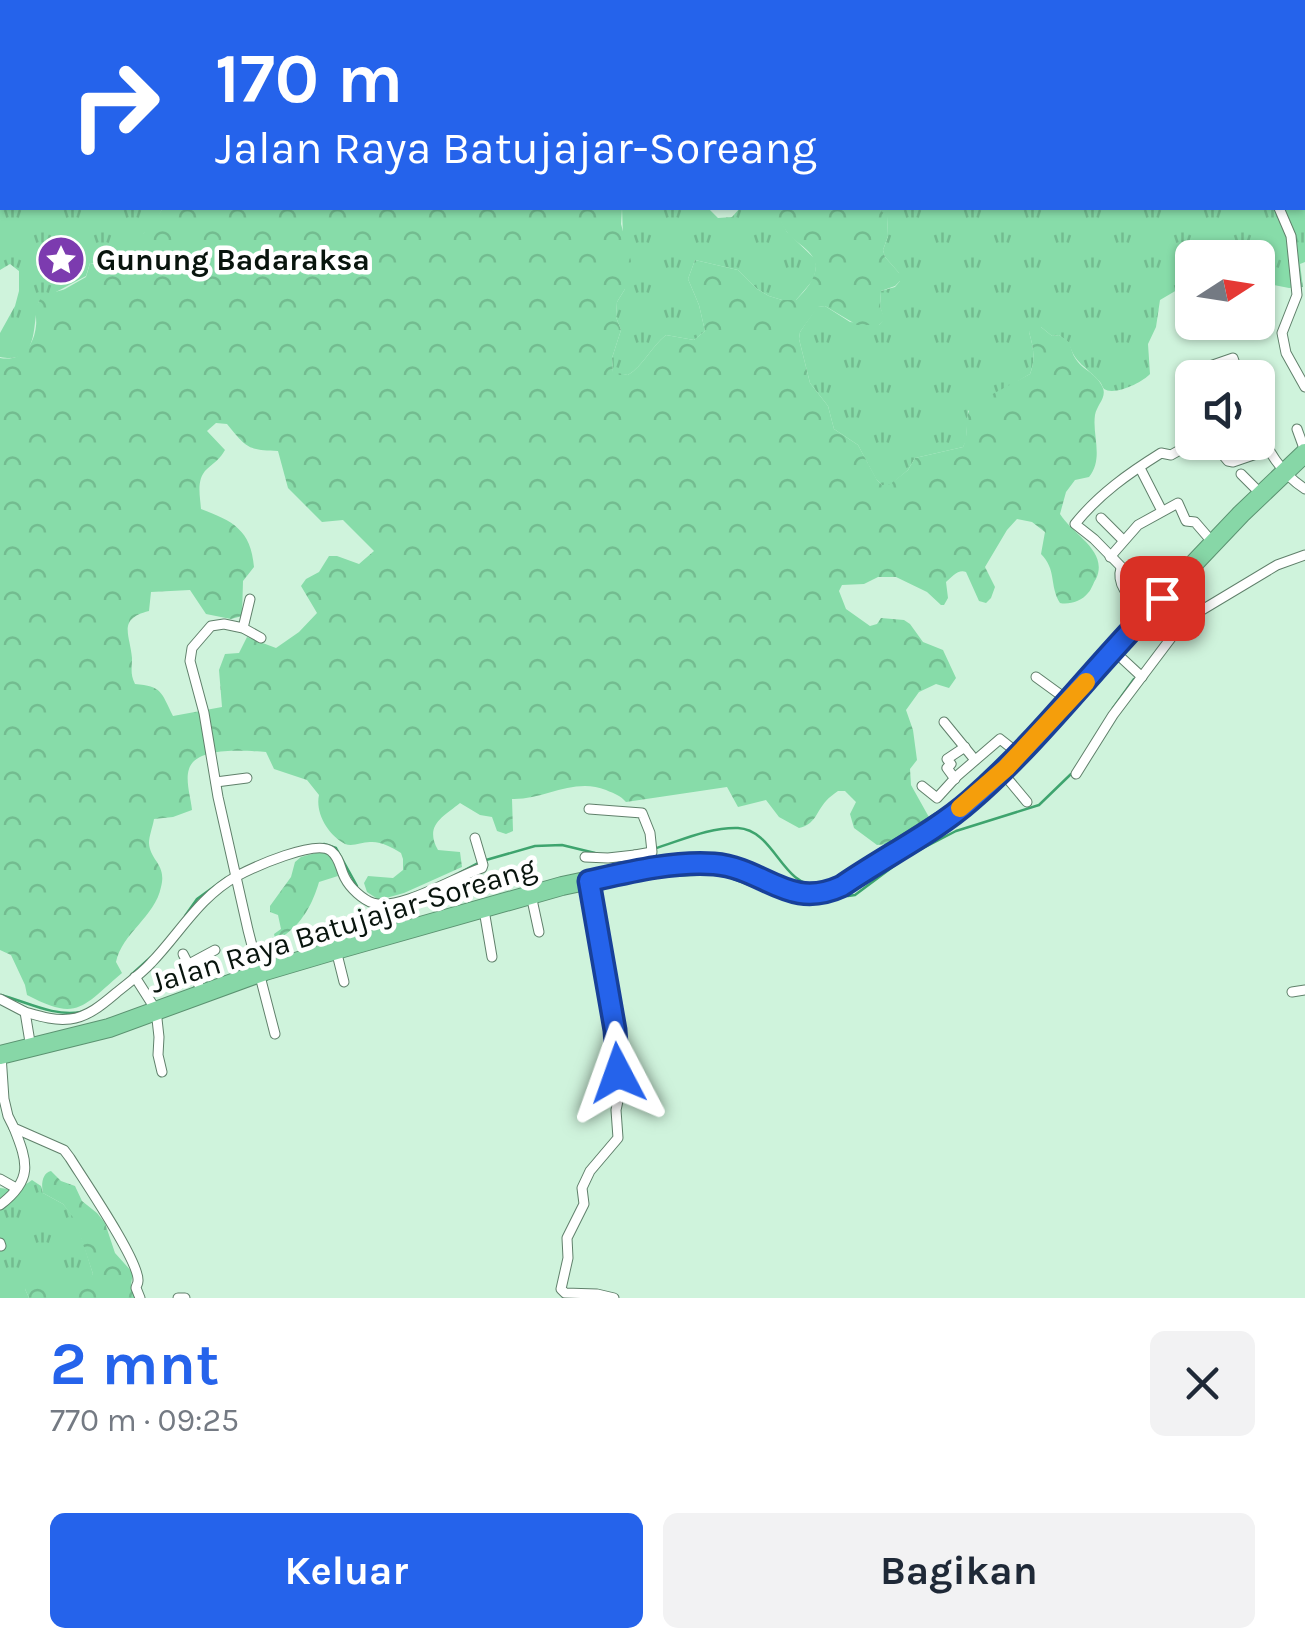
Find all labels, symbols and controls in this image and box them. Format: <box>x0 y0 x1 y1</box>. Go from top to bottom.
text: 170 m <box>215 38 403 120</box>
icon: right <box>50 40 180 170</box>
text: Jalan Raya Batujajar-Soreang <box>215 122 817 174</box>
place icon: Gunung Badaraksa <box>35 234 87 286</box>
north arrow <box>1175 240 1275 340</box>
map controls <box>1175 240 1275 460</box>
place label: Gunung Badaraksa <box>96 242 370 278</box>
button: sound <box>1175 360 1275 460</box>
pin <box>1120 556 1205 641</box>
icon: arrive <box>1135 571 1190 626</box>
street label: Jalan Raya Batujajar-Soreang <box>146 849 540 1001</box>
position arrow <box>566 1021 670 1125</box>
text: 2 mnt <box>50 1329 219 1399</box>
button: close <box>1150 1331 1255 1436</box>
text: 770 m · 09:25 <box>50 1402 239 1439</box>
button: Keluar <box>50 1513 643 1628</box>
button: Bagikan <box>663 1513 1255 1628</box>

